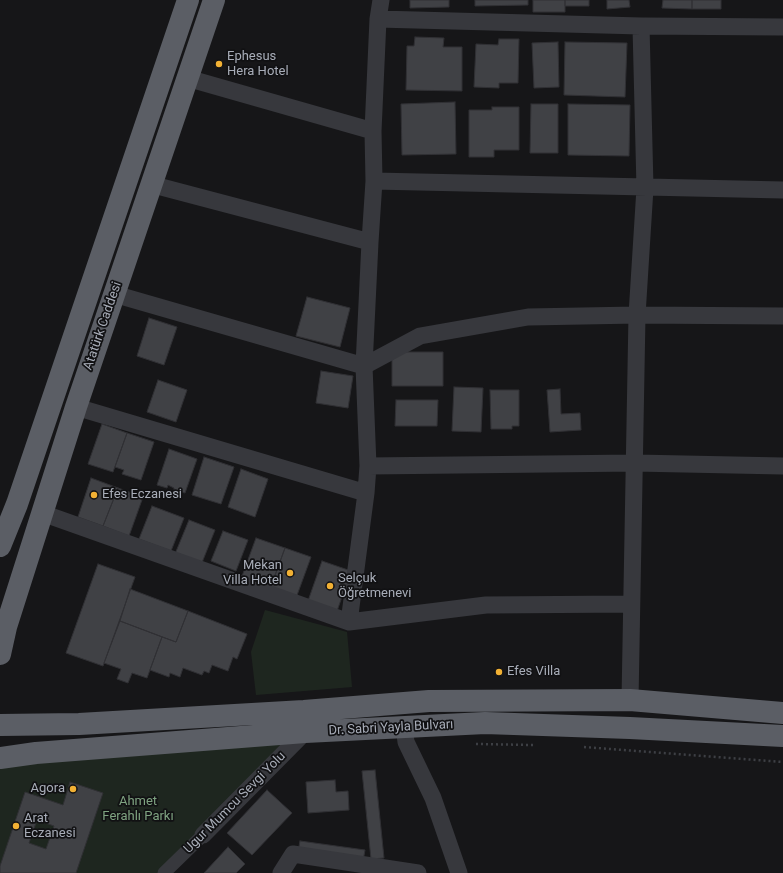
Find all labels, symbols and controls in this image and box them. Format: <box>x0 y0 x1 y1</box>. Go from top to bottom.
place label: Ephesus Hera Hotel <box>227 49 289 80</box>
marker: Ephesus Hera Hotel <box>214 59 224 69</box>
street label: Atatürk Caddesi <box>81 280 125 372</box>
place label: Efes Eczanesi <box>102 487 182 503</box>
marker: Efes Eczanesi <box>89 490 99 500</box>
place label: Mekan Villa Hotel <box>223 558 282 589</box>
marker: Mekan Villa Hotel <box>285 568 295 578</box>
place label: Selçuk Öğretmenevi <box>338 571 411 602</box>
marker: Selçuk Öğretmenevi <box>325 581 335 591</box>
place label: Efes Villa <box>507 664 560 680</box>
marker: Efes Villa <box>494 667 504 677</box>
street label: Dr. Sabri Yayla Bulvarı <box>328 717 454 739</box>
street label: Ugur Mumcu Sevgi Yolu <box>181 749 289 857</box>
place label: Agora <box>31 781 65 797</box>
marker: Agora <box>68 784 78 794</box>
park label: Ahmet Ferahlı Parkı <box>102 794 174 825</box>
place label: Arat Eczanesi <box>24 811 76 842</box>
marker: Arat Eczanesi <box>11 821 21 831</box>

